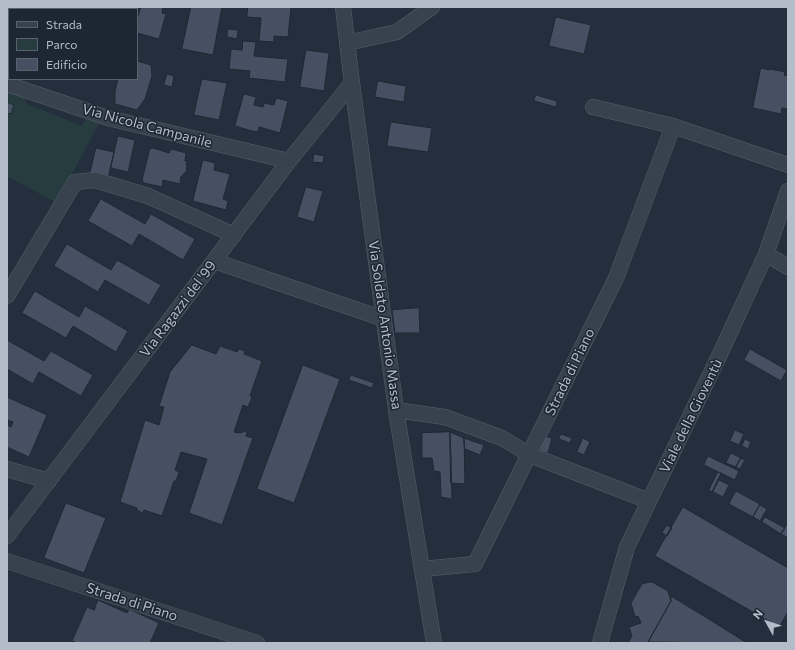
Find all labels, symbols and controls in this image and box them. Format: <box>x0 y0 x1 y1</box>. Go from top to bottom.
legend <box>8 8 138 80</box>
text: Strada <box>46 17 82 31</box>
text: Parco <box>46 37 78 51</box>
text: Edificio <box>46 57 87 71</box>
street label: Via Nicola Campanile <box>80 101 214 151</box>
street label: Via Soldato Antonio Massa <box>365 239 405 411</box>
street label: Via Ragazzi del '99 <box>136 257 220 361</box>
street label: Strada di Piano <box>542 326 598 418</box>
street label: Viale della Gioventù <box>656 356 726 476</box>
street label: Strada di Piano <box>84 579 180 625</box>
north arrow <box>747 602 787 642</box>
text: N <box>750 607 765 621</box>

